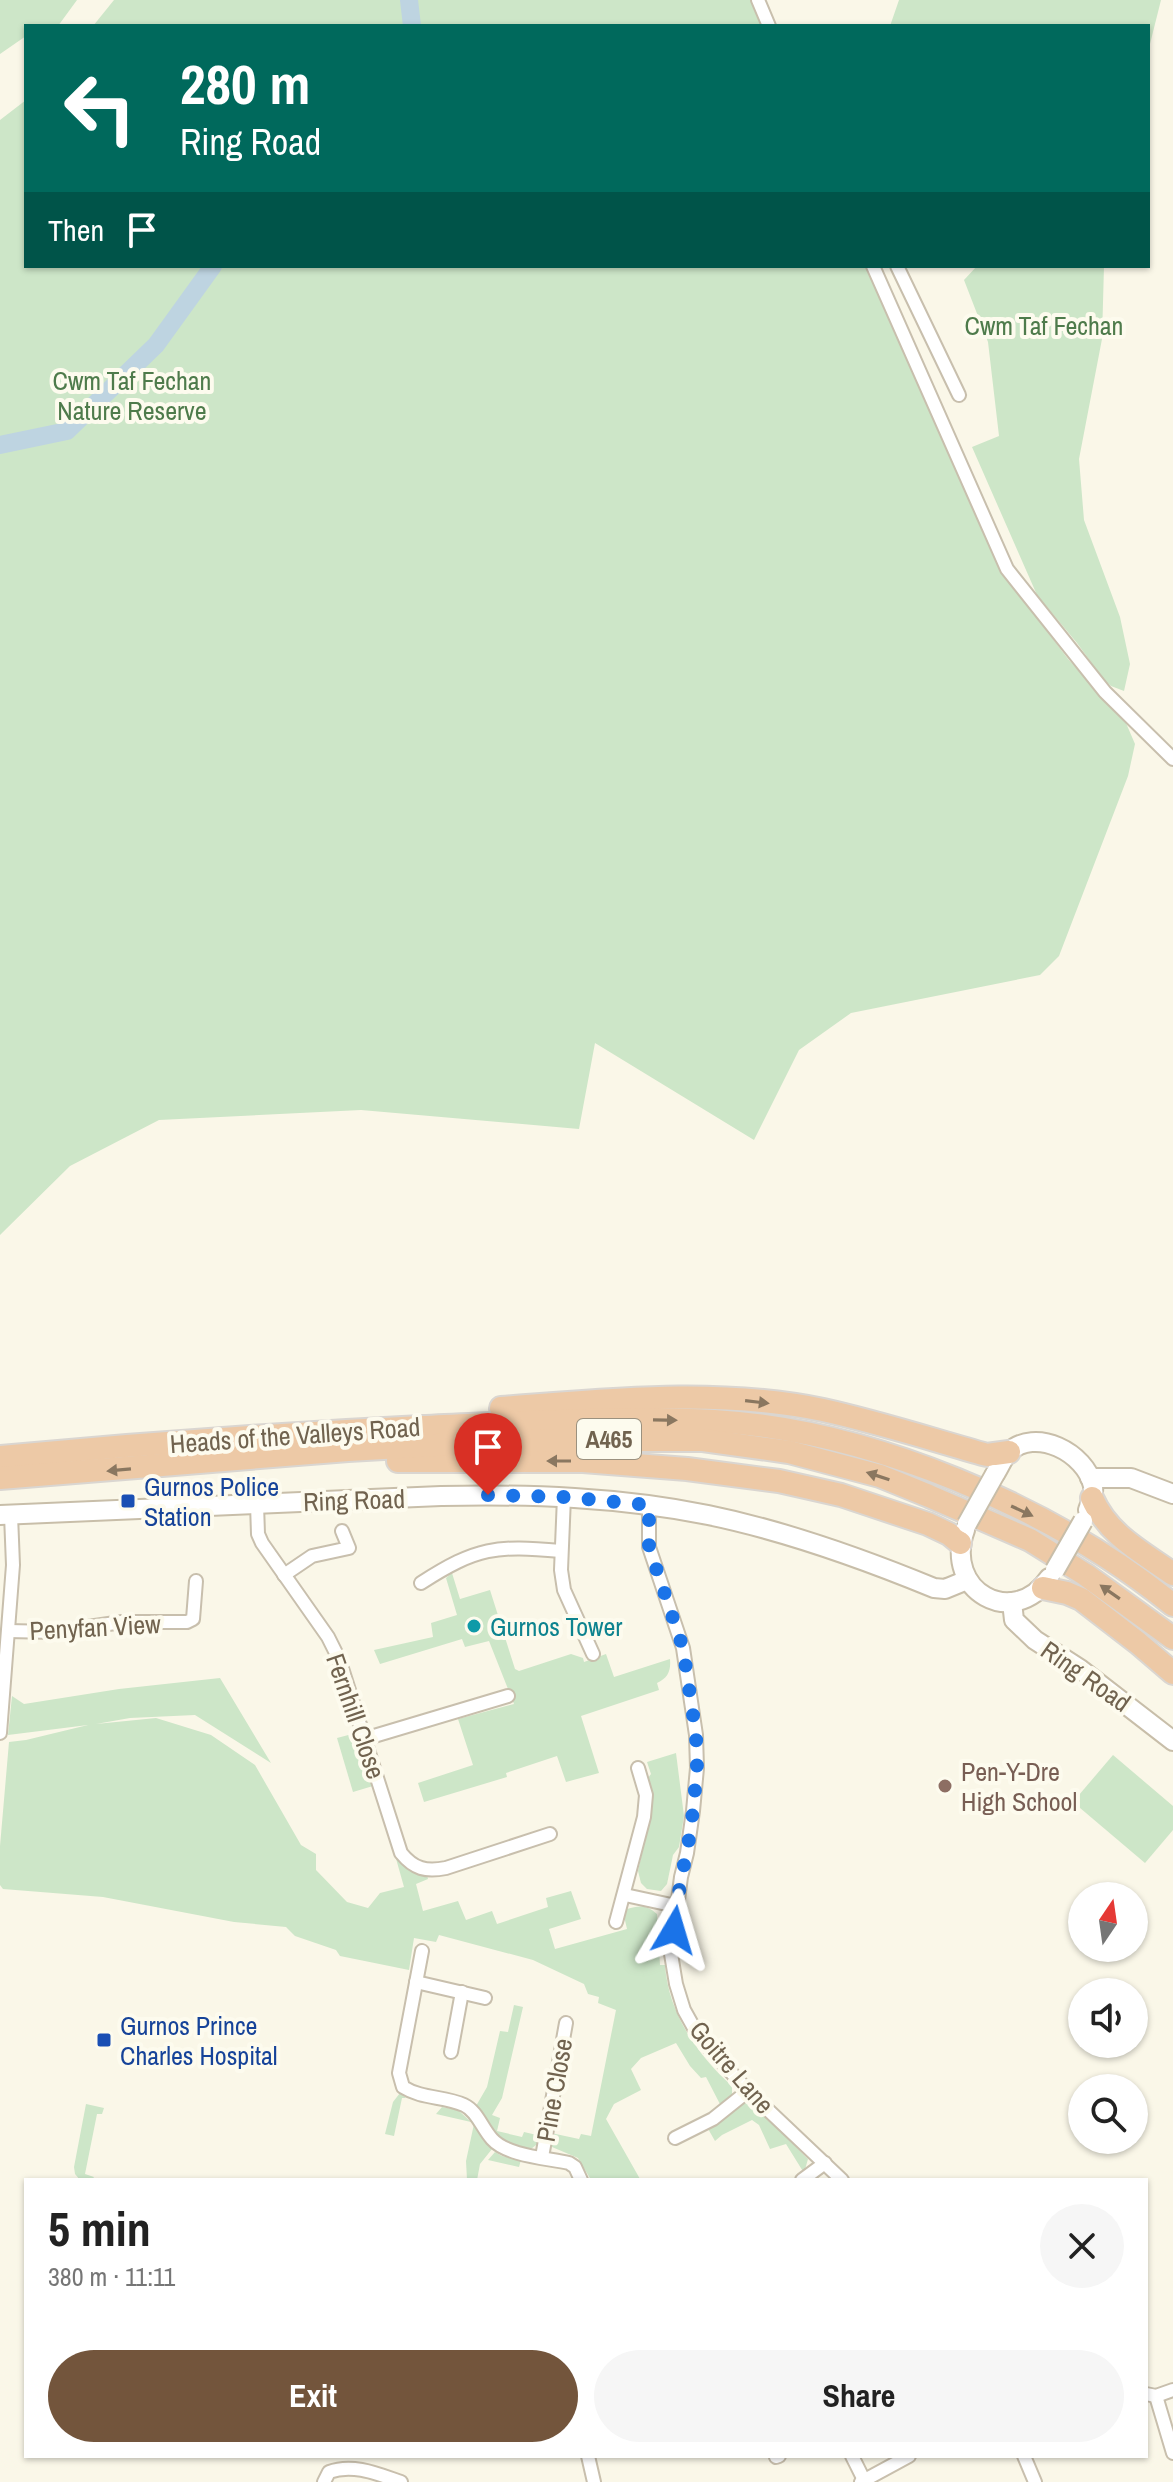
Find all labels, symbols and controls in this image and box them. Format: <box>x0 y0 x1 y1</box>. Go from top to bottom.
text: 280 m <box>180 46 310 121</box>
icon: left <box>48 56 152 160</box>
text: Ring Road <box>180 118 321 166</box>
icon: arrive <box>120 208 164 252</box>
text: Then <box>48 210 104 250</box>
park label: Cwm Taf Fechan <box>965 308 1123 343</box>
park label: Cwm Taf Fechan Nature Reserve <box>53 363 211 428</box>
one-way arrow <box>745 1396 770 1409</box>
street label: Heads of the Valleys Road <box>169 1409 421 1461</box>
pin <box>454 1413 522 1495</box>
one-way arrow <box>653 1414 678 1426</box>
road number: A465 <box>577 1419 641 1459</box>
icon: arrive <box>466 1425 510 1469</box>
one-way arrow <box>546 1455 571 1467</box>
one-way arrow <box>107 1464 132 1477</box>
place label: Gurnos Police Station <box>144 1469 279 1534</box>
one-way arrow <box>866 1470 890 1482</box>
street label: Ring Road <box>302 1481 406 1519</box>
marker: Gurnos Police Station <box>119 1492 137 1510</box>
one-way arrow <box>1010 1504 1033 1518</box>
one-way arrow <box>1099 1585 1120 1600</box>
street label: Penyfan View <box>29 1606 162 1648</box>
place label: Gurnos Tower <box>490 1609 622 1644</box>
marker: Gurnos Tower <box>465 1617 483 1635</box>
street label: Ring Road <box>1034 1632 1138 1720</box>
street label: Fernhill Close <box>318 1649 394 1783</box>
place label: Pen-Y-Dre High School <box>961 1754 1077 1819</box>
marker: Pen-Y-Dre High School <box>936 1777 954 1795</box>
north arrow <box>1068 1882 1148 1962</box>
map controls <box>1068 1882 1148 2154</box>
position arrow <box>632 1888 716 1972</box>
button: sound <box>1068 1978 1148 2058</box>
place label: Gurnos Prince Charles Hospital <box>120 2008 278 2073</box>
street label: Goitre Lane <box>682 2013 782 2121</box>
marker: Gurnos Prince Charles Hospital <box>95 2031 113 2049</box>
street label: Pine Close <box>528 2036 580 2144</box>
button: search <box>1068 2074 1148 2154</box>
text: 5 min <box>48 2196 151 2261</box>
button: close <box>1040 2204 1124 2288</box>
text: 380 m · 11:11 <box>48 2259 175 2294</box>
button: Exit <box>48 2350 578 2442</box>
button: Share <box>594 2350 1124 2442</box>

